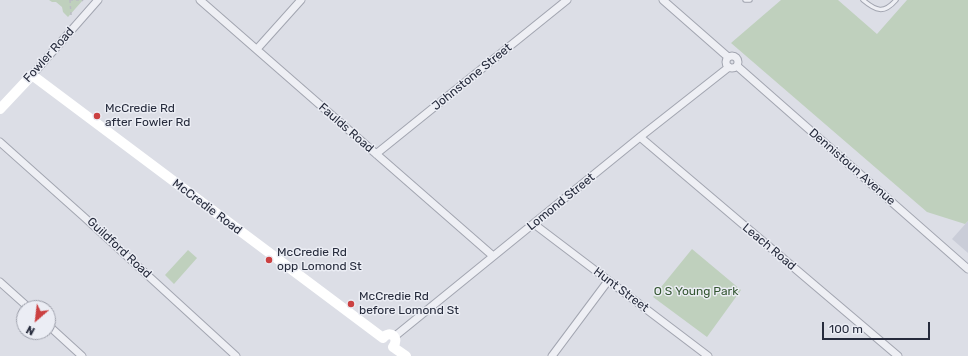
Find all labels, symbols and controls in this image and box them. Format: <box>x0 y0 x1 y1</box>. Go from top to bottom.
street label: Fowler Road <box>21 25 77 85</box>
street label: Johnstone Street <box>429 40 515 114</box>
street label: Faulds Road <box>316 100 376 156</box>
place label: McCredie Rd after Fowler Rd <box>105 102 190 130</box>
marker: McCredie Rd after Fowler Rd <box>92 111 102 121</box>
street label: Dennistoun Avenue <box>806 126 898 208</box>
street label: Lomond Street <box>524 170 598 234</box>
street label: McCredie Road <box>169 176 245 238</box>
street label: Guildford Road <box>84 215 154 281</box>
street label: Leach Road <box>739 221 799 273</box>
place label: McCredie Rd opp Lomond St <box>277 246 362 274</box>
marker: McCredie Rd opp Lomond St <box>264 255 274 265</box>
street label: Hunt Street <box>591 265 651 315</box>
park label: O S Young Park <box>654 285 738 299</box>
place label: McCredie Rd before Lomond St <box>359 290 459 318</box>
marker: McCredie Rd before Lomond St <box>346 299 356 309</box>
north arrow <box>16 300 56 340</box>
scale bar <box>824 314 932 340</box>
text: 100 m <box>829 322 863 336</box>
text: N <box>24 323 37 338</box>

